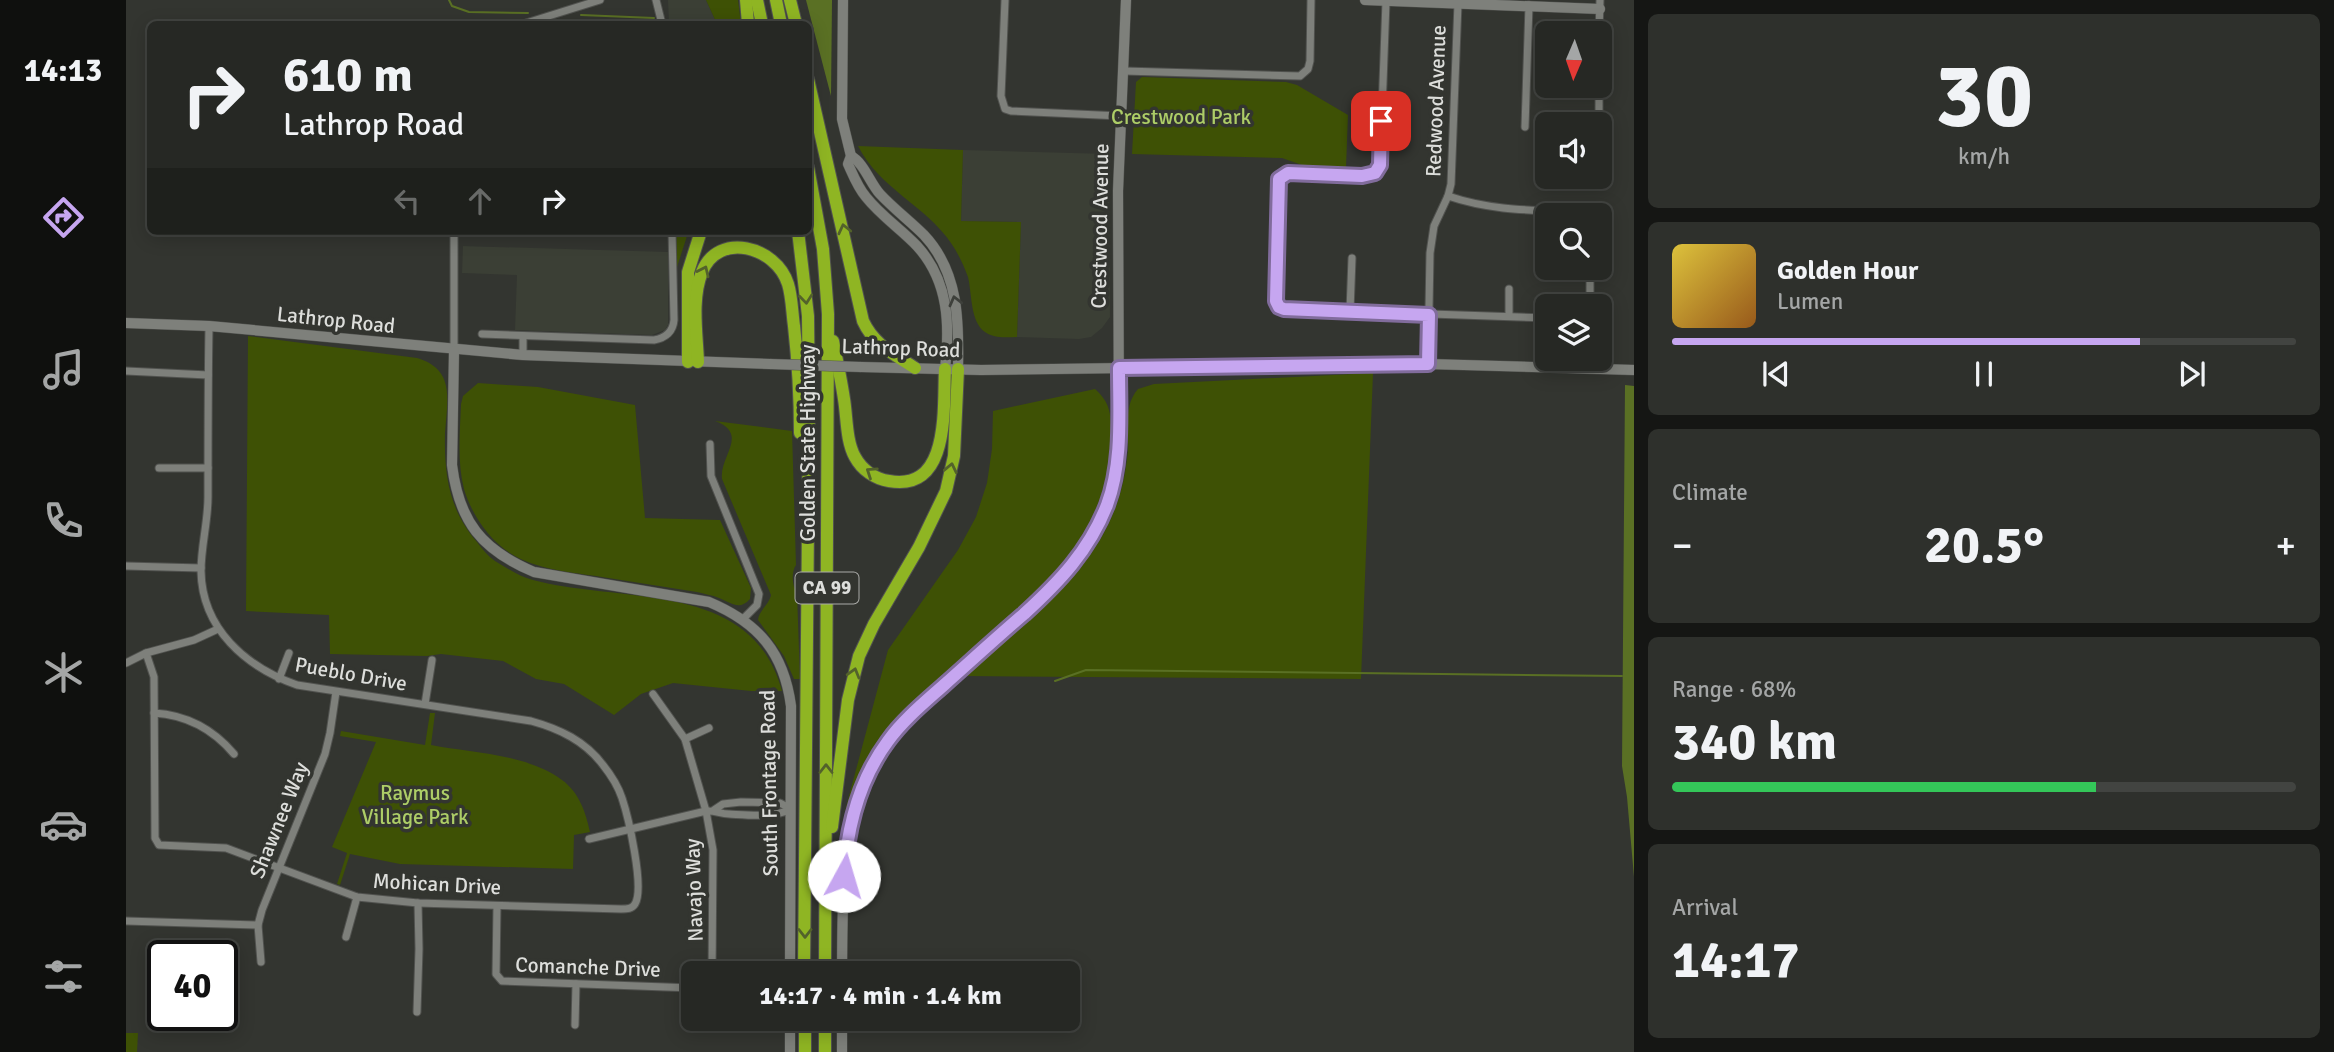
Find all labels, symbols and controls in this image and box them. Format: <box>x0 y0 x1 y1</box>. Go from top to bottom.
north arrow <box>1535 21 1612 98</box>
map controls <box>1535 21 1612 371</box>
street label: Redwood Avenue <box>1420 25 1452 177</box>
text: 30 <box>1935 40 2033 153</box>
text: 610 m <box>283 45 413 105</box>
icon: right <box>168 49 259 140</box>
text: 14:13 <box>24 51 102 90</box>
pin <box>1351 91 1411 151</box>
icon: arrive <box>1362 102 1400 140</box>
park label: Crestwood Park <box>1111 104 1252 130</box>
text: Lathrop Road <box>283 105 464 144</box>
button: sound <box>1535 112 1612 189</box>
text: km/h <box>1958 142 2010 171</box>
street label: Crestwood Avenue <box>1086 143 1114 309</box>
icon: left <box>388 182 426 220</box>
icon: ahead <box>461 182 499 220</box>
icon: right <box>534 182 572 220</box>
icon: directions <box>39 193 88 242</box>
button: search <box>1535 203 1612 280</box>
one-way arrow <box>837 223 852 235</box>
text: Golden Hour <box>1777 255 1918 287</box>
one-way arrow <box>696 266 710 278</box>
text: Lumen <box>1777 287 1843 316</box>
one-way arrow <box>798 294 813 305</box>
button: layers <box>1535 294 1612 371</box>
one-way arrow <box>949 295 964 307</box>
street label: Lathrop Road <box>276 301 396 339</box>
street label: Lathrop Road <box>841 333 961 363</box>
street label: Golden State Highway <box>795 344 821 542</box>
icon: music <box>39 345 88 394</box>
icon: previous <box>1757 355 1795 393</box>
icon: pause <box>1965 355 2003 393</box>
icon: next <box>2173 355 2211 393</box>
one-way arrow <box>942 462 957 474</box>
one-way arrow <box>866 468 879 480</box>
text: Climate <box>1672 478 1748 507</box>
icon: phone <box>39 496 88 545</box>
text: 20.5° <box>1924 513 2044 577</box>
text: − <box>1672 522 1693 569</box>
text: + <box>2275 522 2296 569</box>
road number: CA 99 <box>796 572 858 604</box>
icon: climate <box>39 648 88 697</box>
street label: Pueblo Drive <box>293 651 409 697</box>
one-way arrow <box>846 667 860 679</box>
text: Range · 68% <box>1672 675 1796 704</box>
street label: South Frontage Road <box>754 689 784 877</box>
text: 340 km <box>1672 710 1837 774</box>
street label: Shawnee Way <box>244 758 314 882</box>
one-way arrow <box>818 763 834 773</box>
park label: Raymus Village Park <box>361 780 469 830</box>
icon: car <box>39 800 88 849</box>
street label: Navajo Way <box>679 838 709 942</box>
position arrow <box>807 839 881 913</box>
street label: Mohican Drive <box>372 868 502 900</box>
text: Arrival <box>1672 893 1738 922</box>
one-way arrow <box>797 928 813 939</box>
text: 14:17 <box>1672 928 1800 992</box>
speed limit sign: 40 <box>147 940 238 1031</box>
street label: Comanche Drive <box>515 951 661 983</box>
icon: filters <box>39 952 88 1001</box>
text: 14:17 · 4 min · 1.4 km <box>759 980 1002 1012</box>

